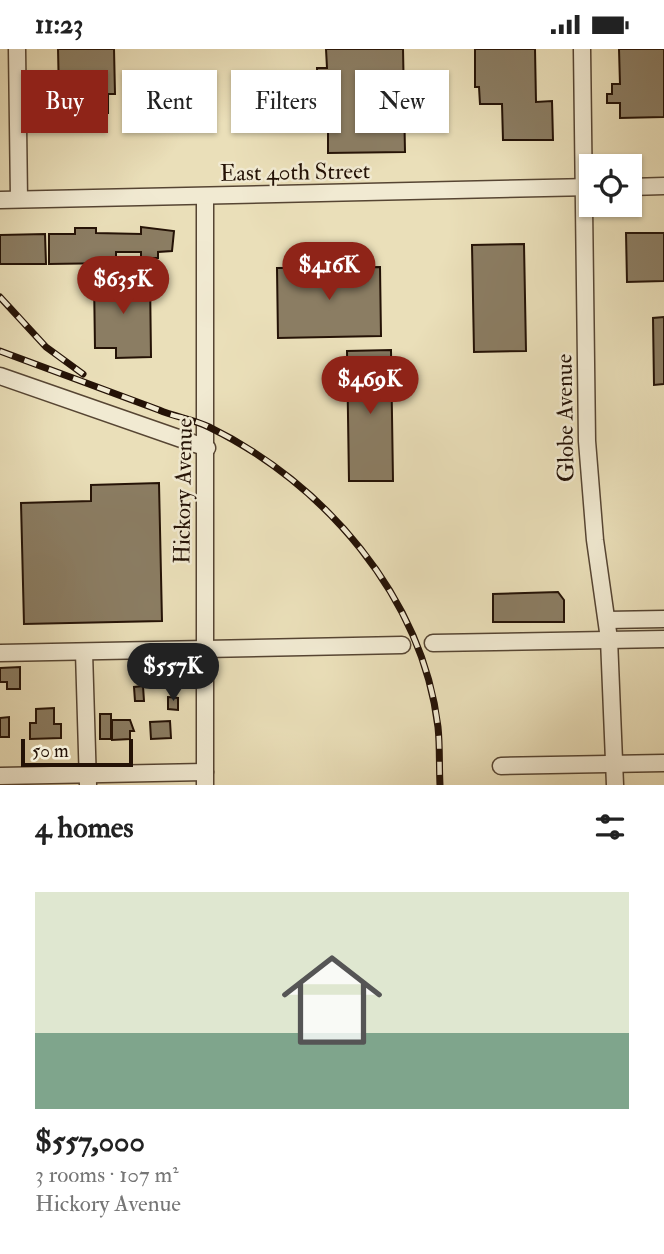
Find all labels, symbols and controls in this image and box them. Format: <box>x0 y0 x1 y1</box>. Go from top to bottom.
text: 11:23 <box>35 9 83 41</box>
chip: Buy <box>21 70 108 133</box>
chip: Rent <box>122 70 217 133</box>
chip: Filters <box>231 70 341 133</box>
chip: New <box>355 70 449 133</box>
map controls <box>579 154 642 217</box>
button: locate <box>579 154 642 217</box>
street label: East 40th Street <box>220 156 370 188</box>
pin: $416K <box>280 243 378 302</box>
text: $416K <box>298 250 360 279</box>
pin: $635K <box>74 257 172 316</box>
text: $635K <box>93 264 153 293</box>
street label: Globe Avenue <box>549 353 581 483</box>
pin: $469K <box>321 357 419 416</box>
text: $469K <box>338 364 402 393</box>
street label: Hickory Avenue <box>167 417 199 564</box>
pin: $557K <box>124 643 222 703</box>
text: $557K <box>143 651 203 680</box>
scale bar <box>21 736 133 768</box>
text: 50 m <box>32 739 69 763</box>
icon: filters <box>591 808 629 846</box>
text: 4 homes <box>35 809 134 846</box>
icon: home <box>269 937 395 1063</box>
text: $557,000 <box>35 1123 145 1160</box>
text: 3 rooms · 107 m² <box>35 1160 179 1189</box>
text: Hickory Avenue <box>35 1189 181 1218</box>

